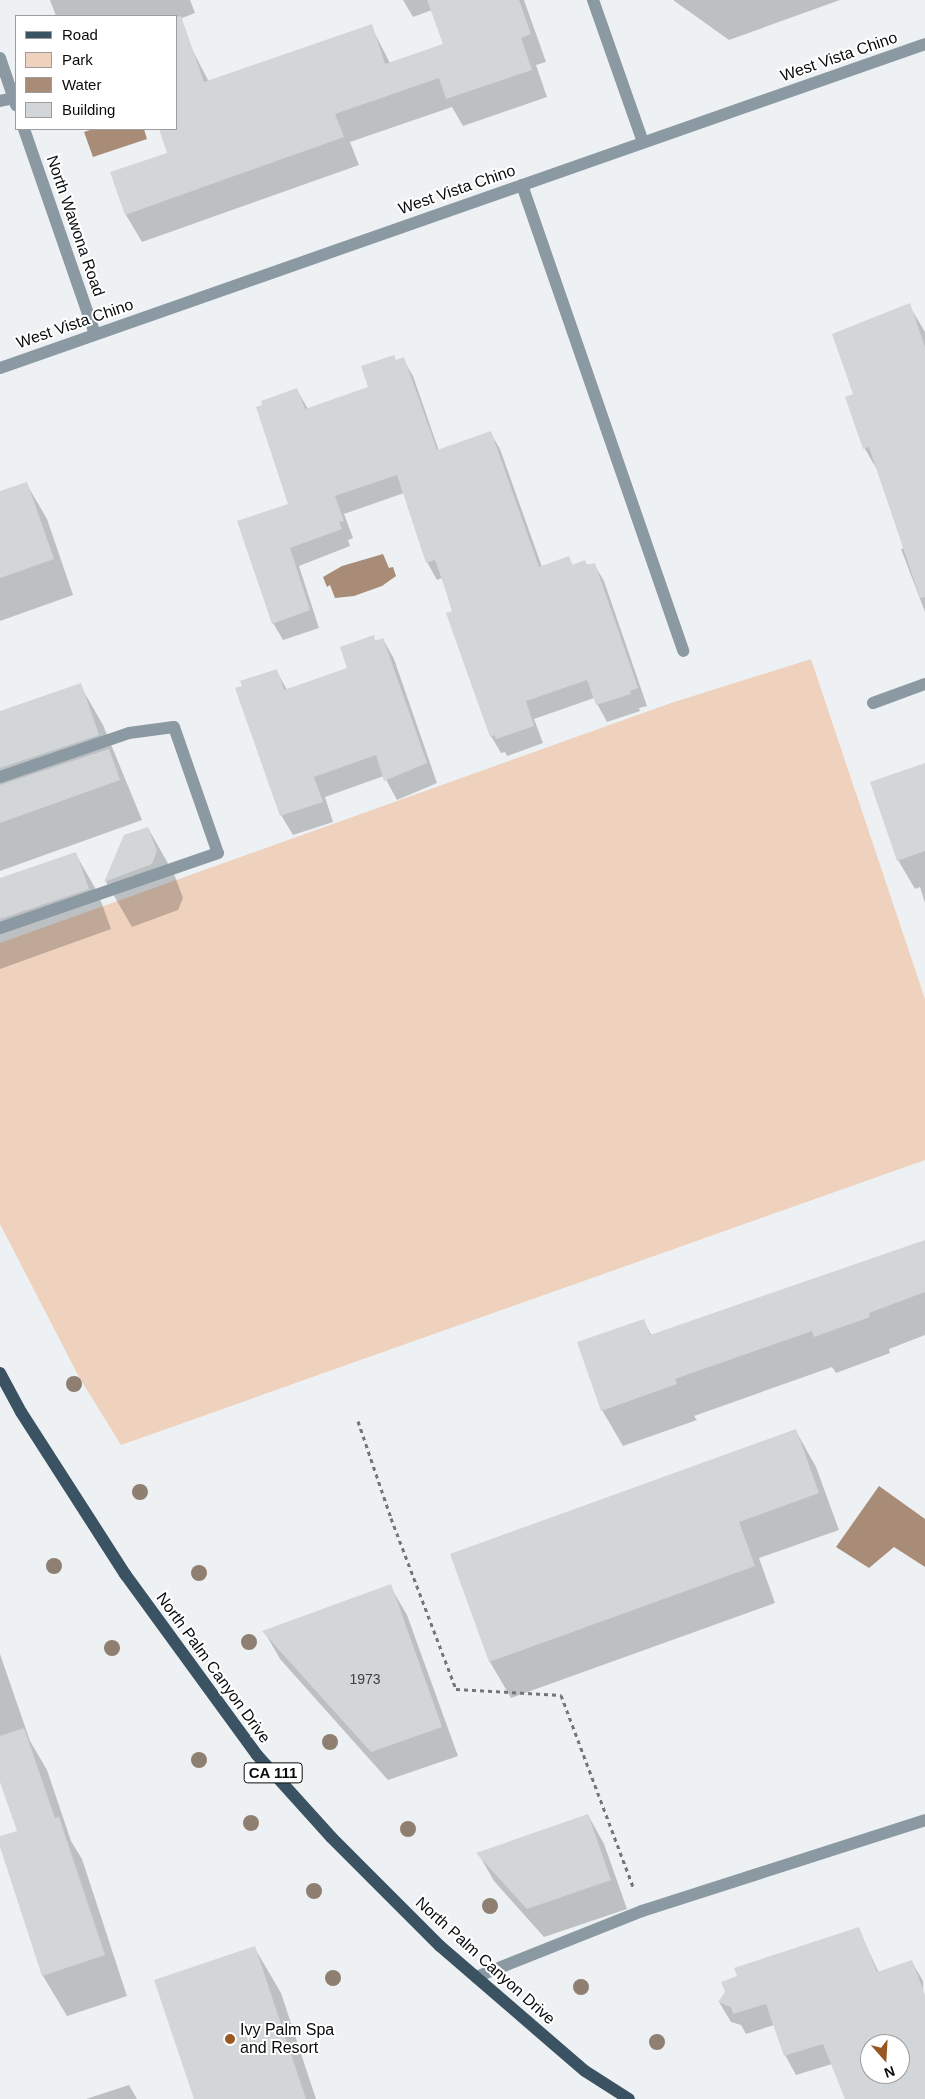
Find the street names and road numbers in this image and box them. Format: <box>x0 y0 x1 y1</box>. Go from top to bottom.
street label: West Vista Chino <box>778 28 900 86</box>
street label: North Wawona Road <box>42 153 108 299</box>
street label: West Vista Chino <box>396 161 518 219</box>
street label: West Vista Chino <box>14 295 136 353</box>
street label: North Palm Canyon Drive <box>152 1589 274 1747</box>
road number: CA 111 <box>243 1760 303 1786</box>
street label: North Palm Canyon Drive <box>411 1893 559 2029</box>

